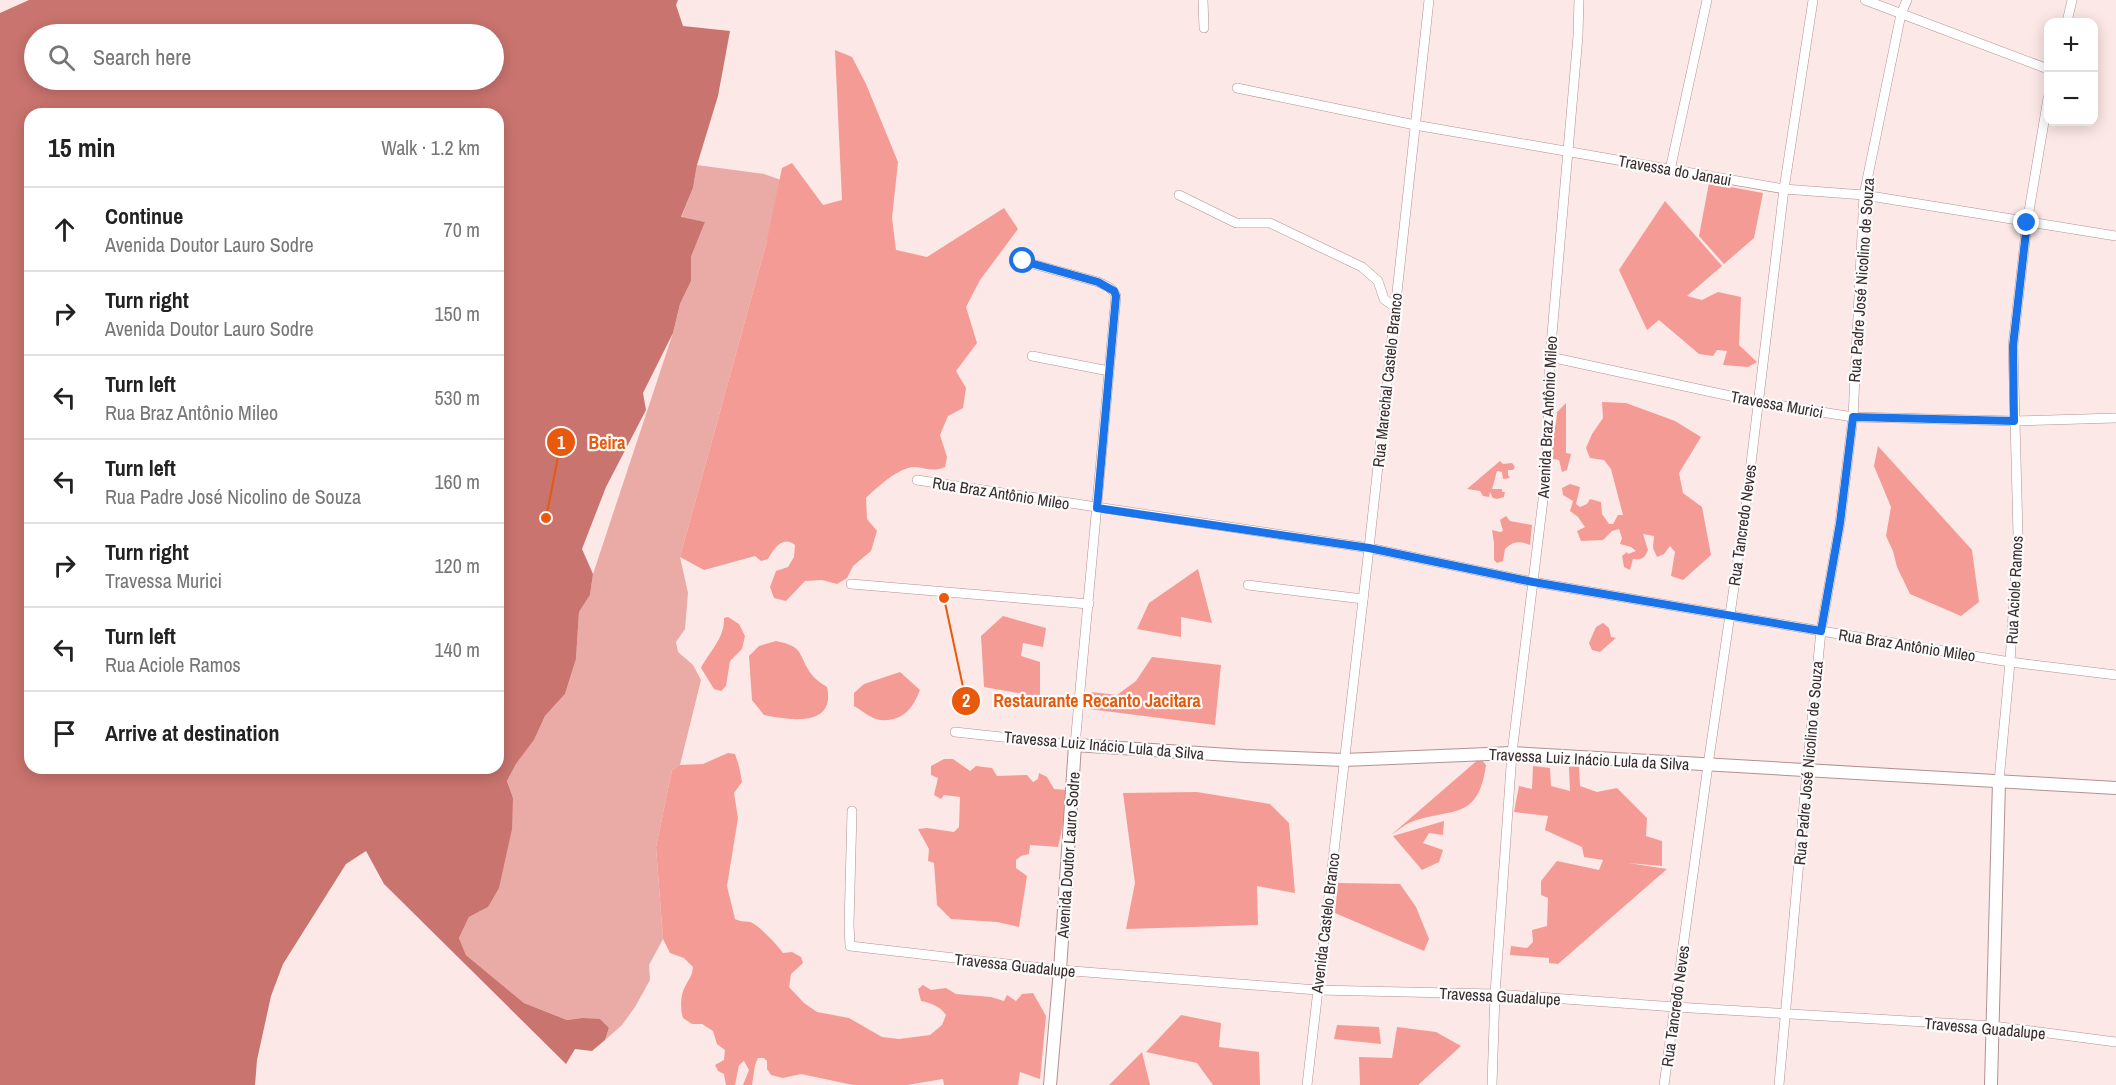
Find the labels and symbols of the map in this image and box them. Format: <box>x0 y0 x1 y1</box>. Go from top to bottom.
street label: Travessa do Janaui <box>1617 149 1733 191</box>
street label: Rua Padre José Nicolino de Souza <box>1843 176 1879 383</box>
route end <box>2013 209 2039 235</box>
route start <box>1009 247 1035 273</box>
street label: Rua Marechal Castelo Branco <box>1367 292 1407 468</box>
street label: Avenida Braz Antônio Mileo <box>1532 335 1562 500</box>
street label: Travessa Murici <box>1729 385 1825 423</box>
callout: Beira <box>546 424 637 460</box>
text: 1 <box>557 430 566 455</box>
text: Beira <box>589 430 626 455</box>
street label: Rua Tancredo Neves <box>1723 463 1761 587</box>
street label: Rua Braz Antônio Mileo <box>931 471 1071 515</box>
street label: Rua Aciole Ramos <box>2000 535 2028 645</box>
street label: Rua Braz Antônio Mileo <box>1837 623 1977 667</box>
street label: Rua Padre José Nicolino de Souza <box>1788 659 1828 866</box>
callout: Restaurante Recanto Jacitara <box>951 683 1212 719</box>
text: 2 <box>962 688 970 713</box>
text: Restaurante Recanto Jacitara <box>993 688 1202 713</box>
street label: Travessa Luiz Inácio Lula da Silva <box>1003 725 1206 765</box>
street label: Travessa Luiz Inácio Lula da Silva <box>1488 743 1691 775</box>
street label: Avenida Doutor Lauro Sodre <box>1051 771 1085 940</box>
street label: Avenida Castelo Branco <box>1305 852 1345 995</box>
street label: Rua Tancredo Neves <box>1656 944 1694 1068</box>
street label: Travessa Guadalupe <box>954 948 1076 982</box>
street label: Travessa Guadalupe <box>1439 982 1561 1010</box>
street label: Travessa Guadalupe <box>1924 1012 2046 1044</box>

